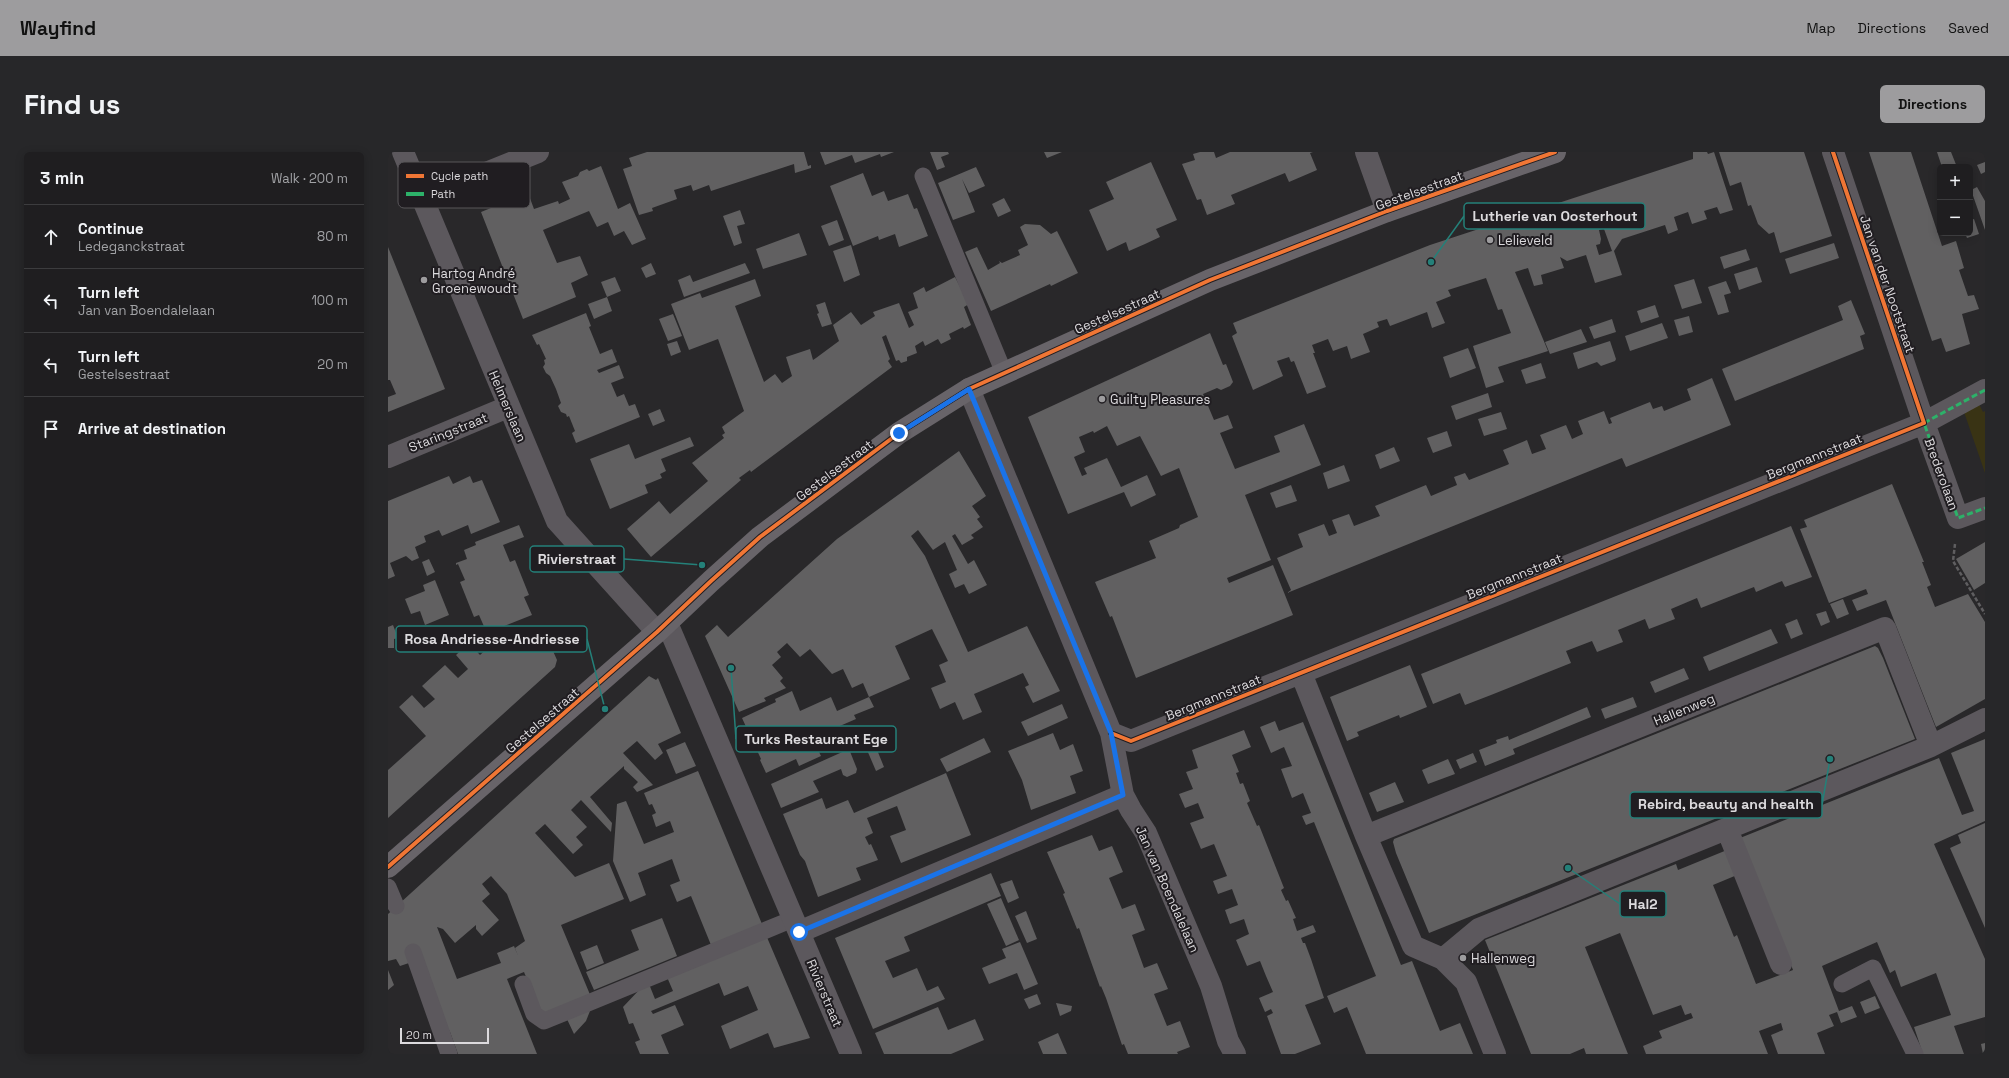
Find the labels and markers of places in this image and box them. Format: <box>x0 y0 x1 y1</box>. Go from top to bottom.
callout: Lutherie van Oosterhout <box>1464 203 1645 229</box>
place label: Lelieveld <box>1498 232 1553 249</box>
marker: Lelieveld <box>1485 235 1495 245</box>
place label: Hartog André Groenewoudt <box>432 265 517 297</box>
marker: Hartog André Groenewoudt <box>419 275 429 285</box>
place label: Guilty Pleasures <box>1110 391 1210 408</box>
marker: Guilty Pleasures <box>1097 394 1107 404</box>
callout: Rivierstraat <box>530 546 624 572</box>
callout: Rosa Andriesse-Andriesse <box>396 626 587 652</box>
callout: Turks Restaurant Ege <box>736 726 896 752</box>
callout: Rebird, beauty and health <box>1630 792 1822 818</box>
callout: Hal2 <box>1620 891 1666 917</box>
place label: Hallenweg <box>1471 950 1535 967</box>
marker: Hallenweg <box>1458 953 1468 963</box>

